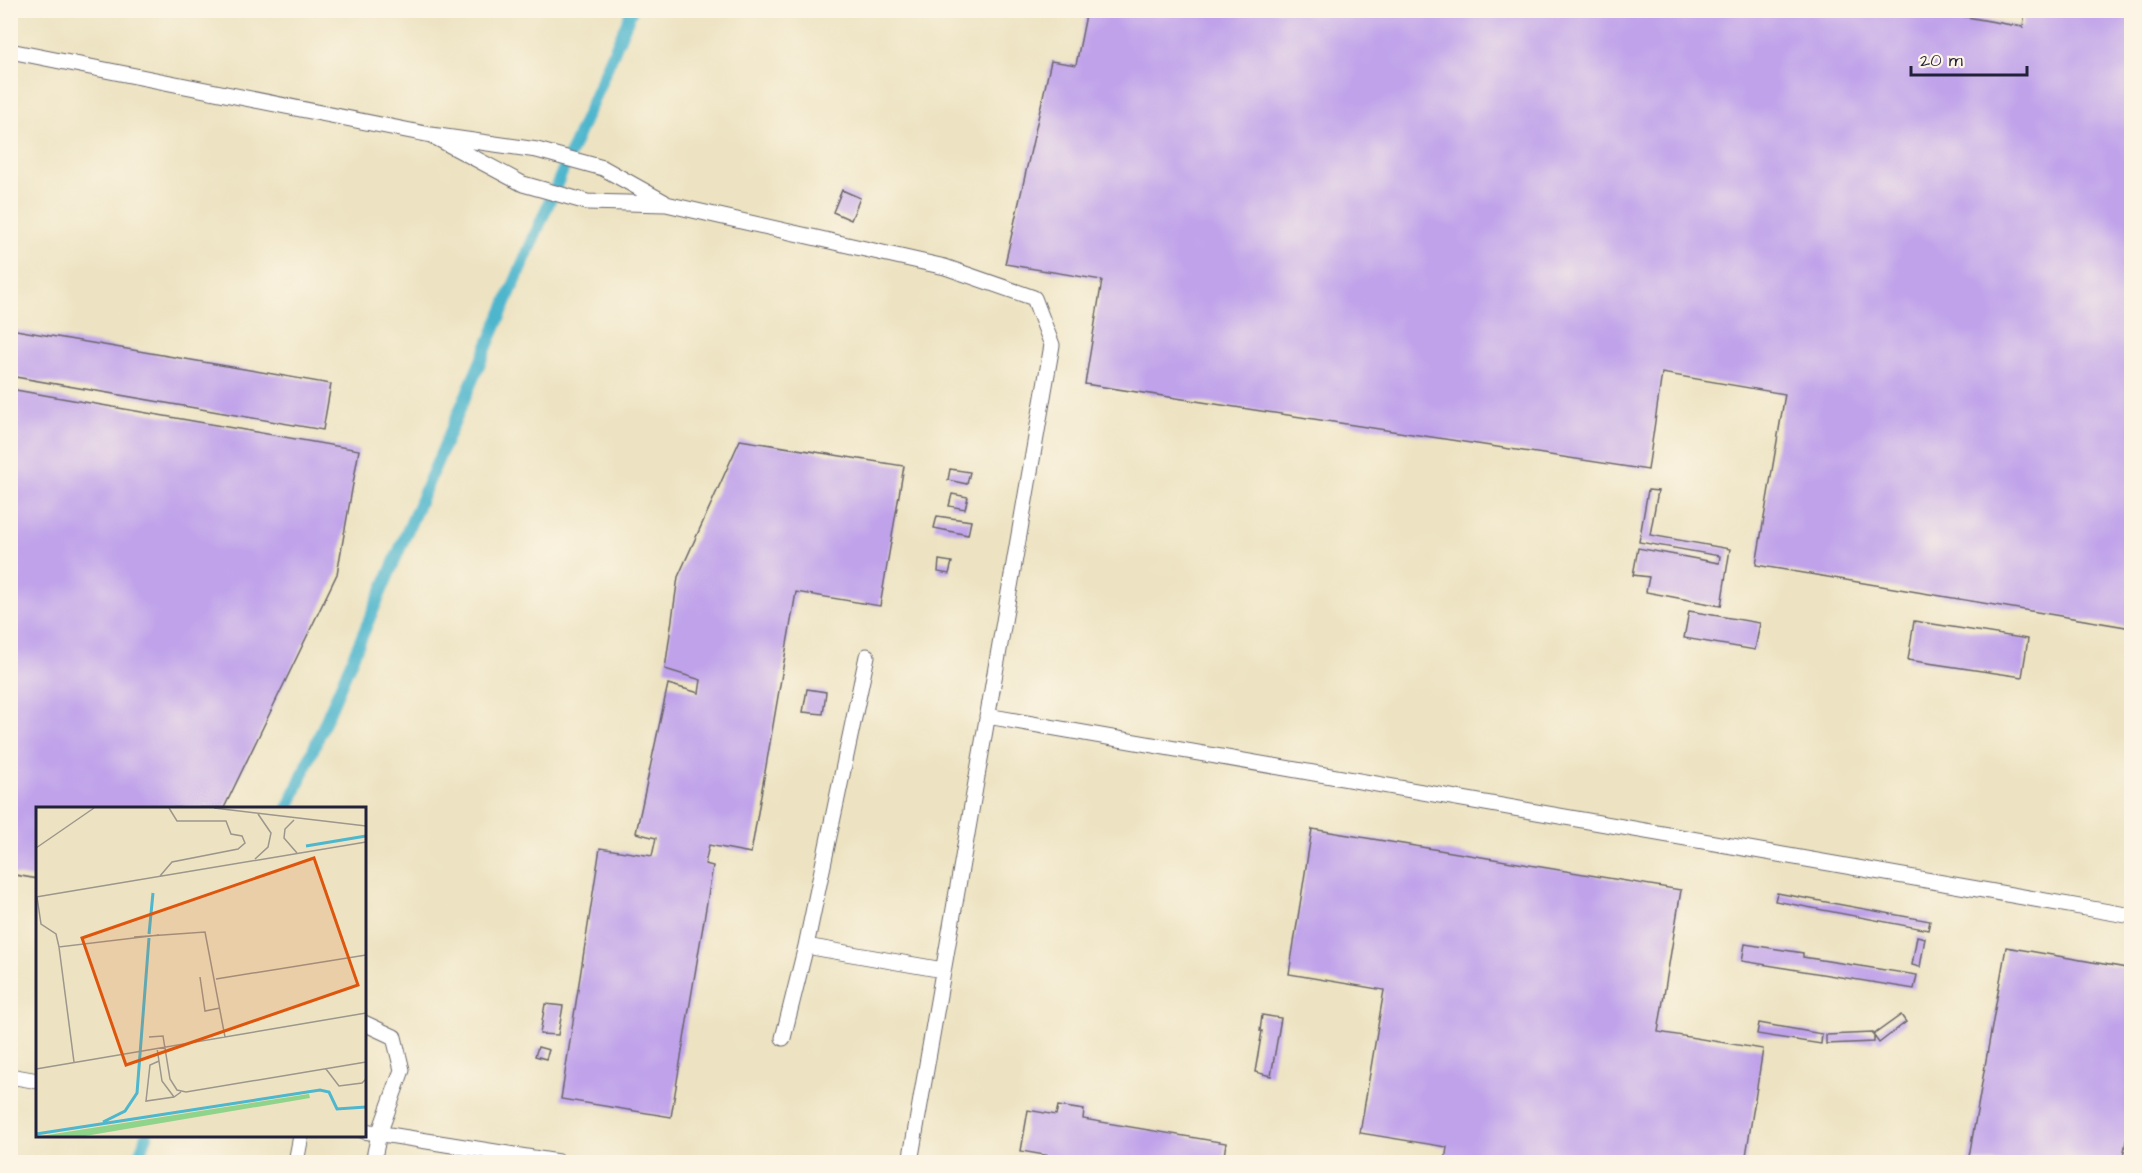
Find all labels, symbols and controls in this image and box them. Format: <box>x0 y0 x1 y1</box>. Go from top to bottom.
scale bar <box>1911 39 2026 77</box>
text: 20 m <box>1920 48 1963 73</box>
inset map <box>36 807 366 1137</box>

